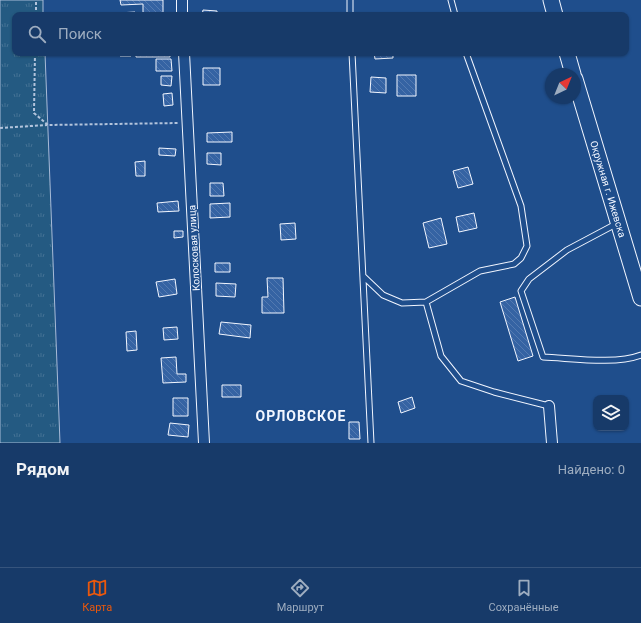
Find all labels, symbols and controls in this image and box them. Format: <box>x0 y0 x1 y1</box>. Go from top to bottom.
search box <box>12 12 629 56</box>
icon: search <box>26 23 48 45</box>
text: Поиск <box>58 25 102 43</box>
north arrow <box>545 68 581 104</box>
street label: Окружная г. Ижевска <box>588 139 628 239</box>
street label: Колосковая улица <box>186 205 202 291</box>
map controls <box>593 395 629 431</box>
button: layers <box>593 395 629 431</box>
district label: ОРЛОВСКОЕ <box>256 408 346 424</box>
text: Рядом <box>16 459 70 479</box>
text: Найдено: 0 <box>558 462 625 477</box>
tab: Карта <box>82 577 112 614</box>
tab: Маршрут <box>277 577 324 614</box>
tab: Сохранённые <box>489 577 559 614</box>

